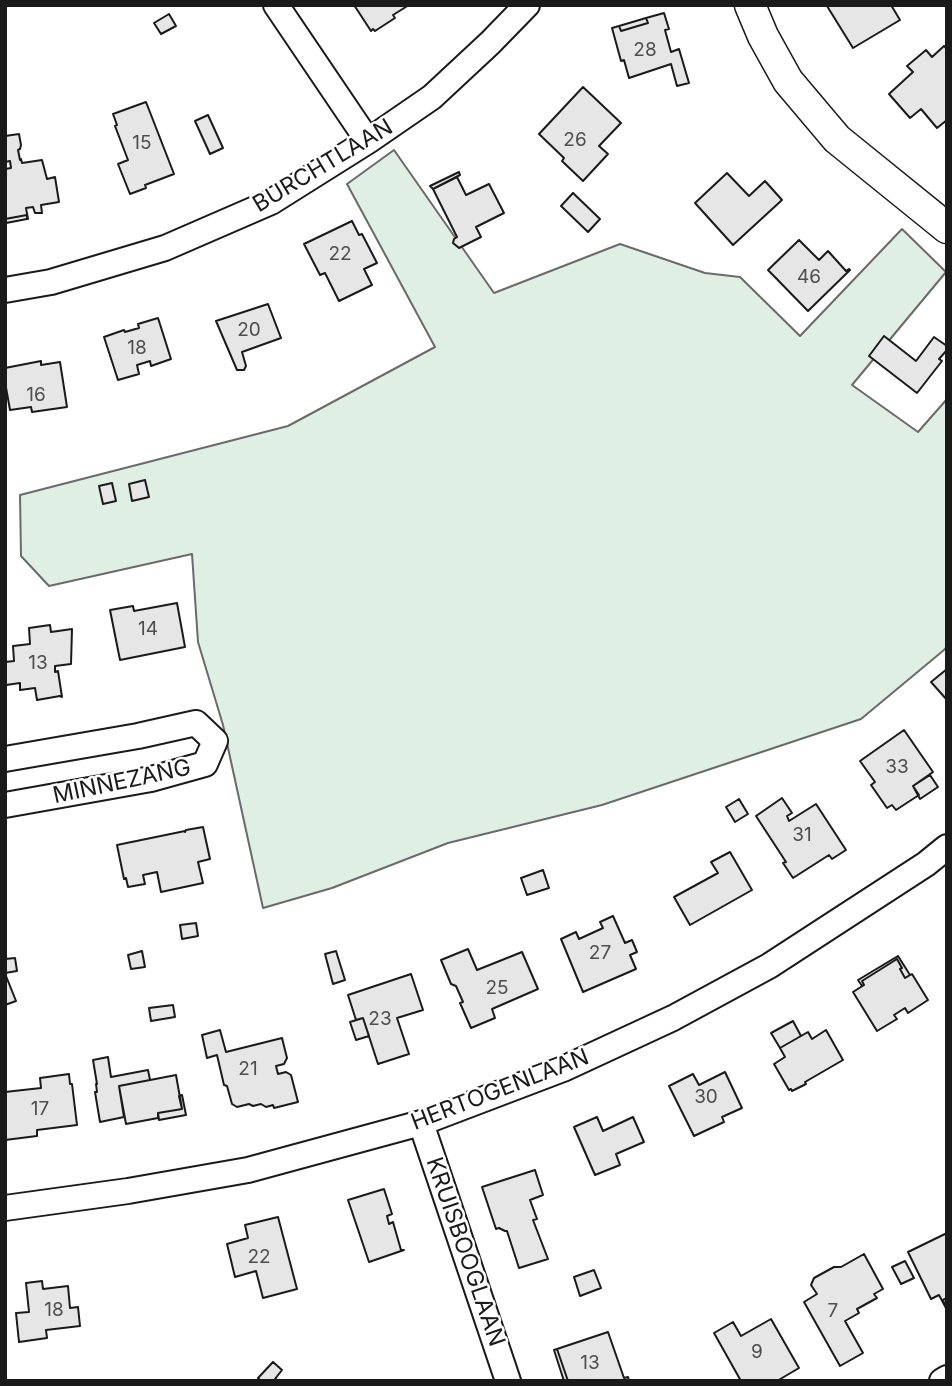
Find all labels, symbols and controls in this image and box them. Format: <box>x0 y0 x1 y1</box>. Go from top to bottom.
house number: 28 <box>633 39 657 61</box>
street label: BURCHTLAAN <box>248 113 398 219</box>
house number: 26 <box>563 129 587 151</box>
house number: 15 <box>132 132 152 154</box>
house number: 22 <box>328 243 352 265</box>
house number: 46 <box>797 266 821 288</box>
house number: 20 <box>237 319 261 341</box>
house number: 18 <box>127 337 147 359</box>
house number: 16 <box>26 384 46 406</box>
house number: 14 <box>138 618 158 640</box>
house number: 13 <box>28 652 48 674</box>
street label: MINNEZANG <box>51 754 193 810</box>
house number: 33 <box>885 756 909 778</box>
house number: 31 <box>792 824 812 846</box>
house number: 27 <box>589 942 611 964</box>
house number: 25 <box>485 977 509 999</box>
house number: 23 <box>368 1008 392 1030</box>
street label: HERTOGENLAAN <box>407 1043 593 1137</box>
house number: 21 <box>238 1058 258 1080</box>
house number: 30 <box>694 1086 718 1108</box>
house number: 17 <box>31 1098 49 1120</box>
street label: KRUISBOOGLAAN <box>420 1154 510 1350</box>
house number: 22 <box>247 1246 271 1268</box>
house number: 18 <box>44 1299 64 1321</box>
house number: 7 <box>828 1300 838 1322</box>
house number: 9 <box>751 1341 763 1363</box>
house number: 13 <box>580 1352 600 1374</box>

